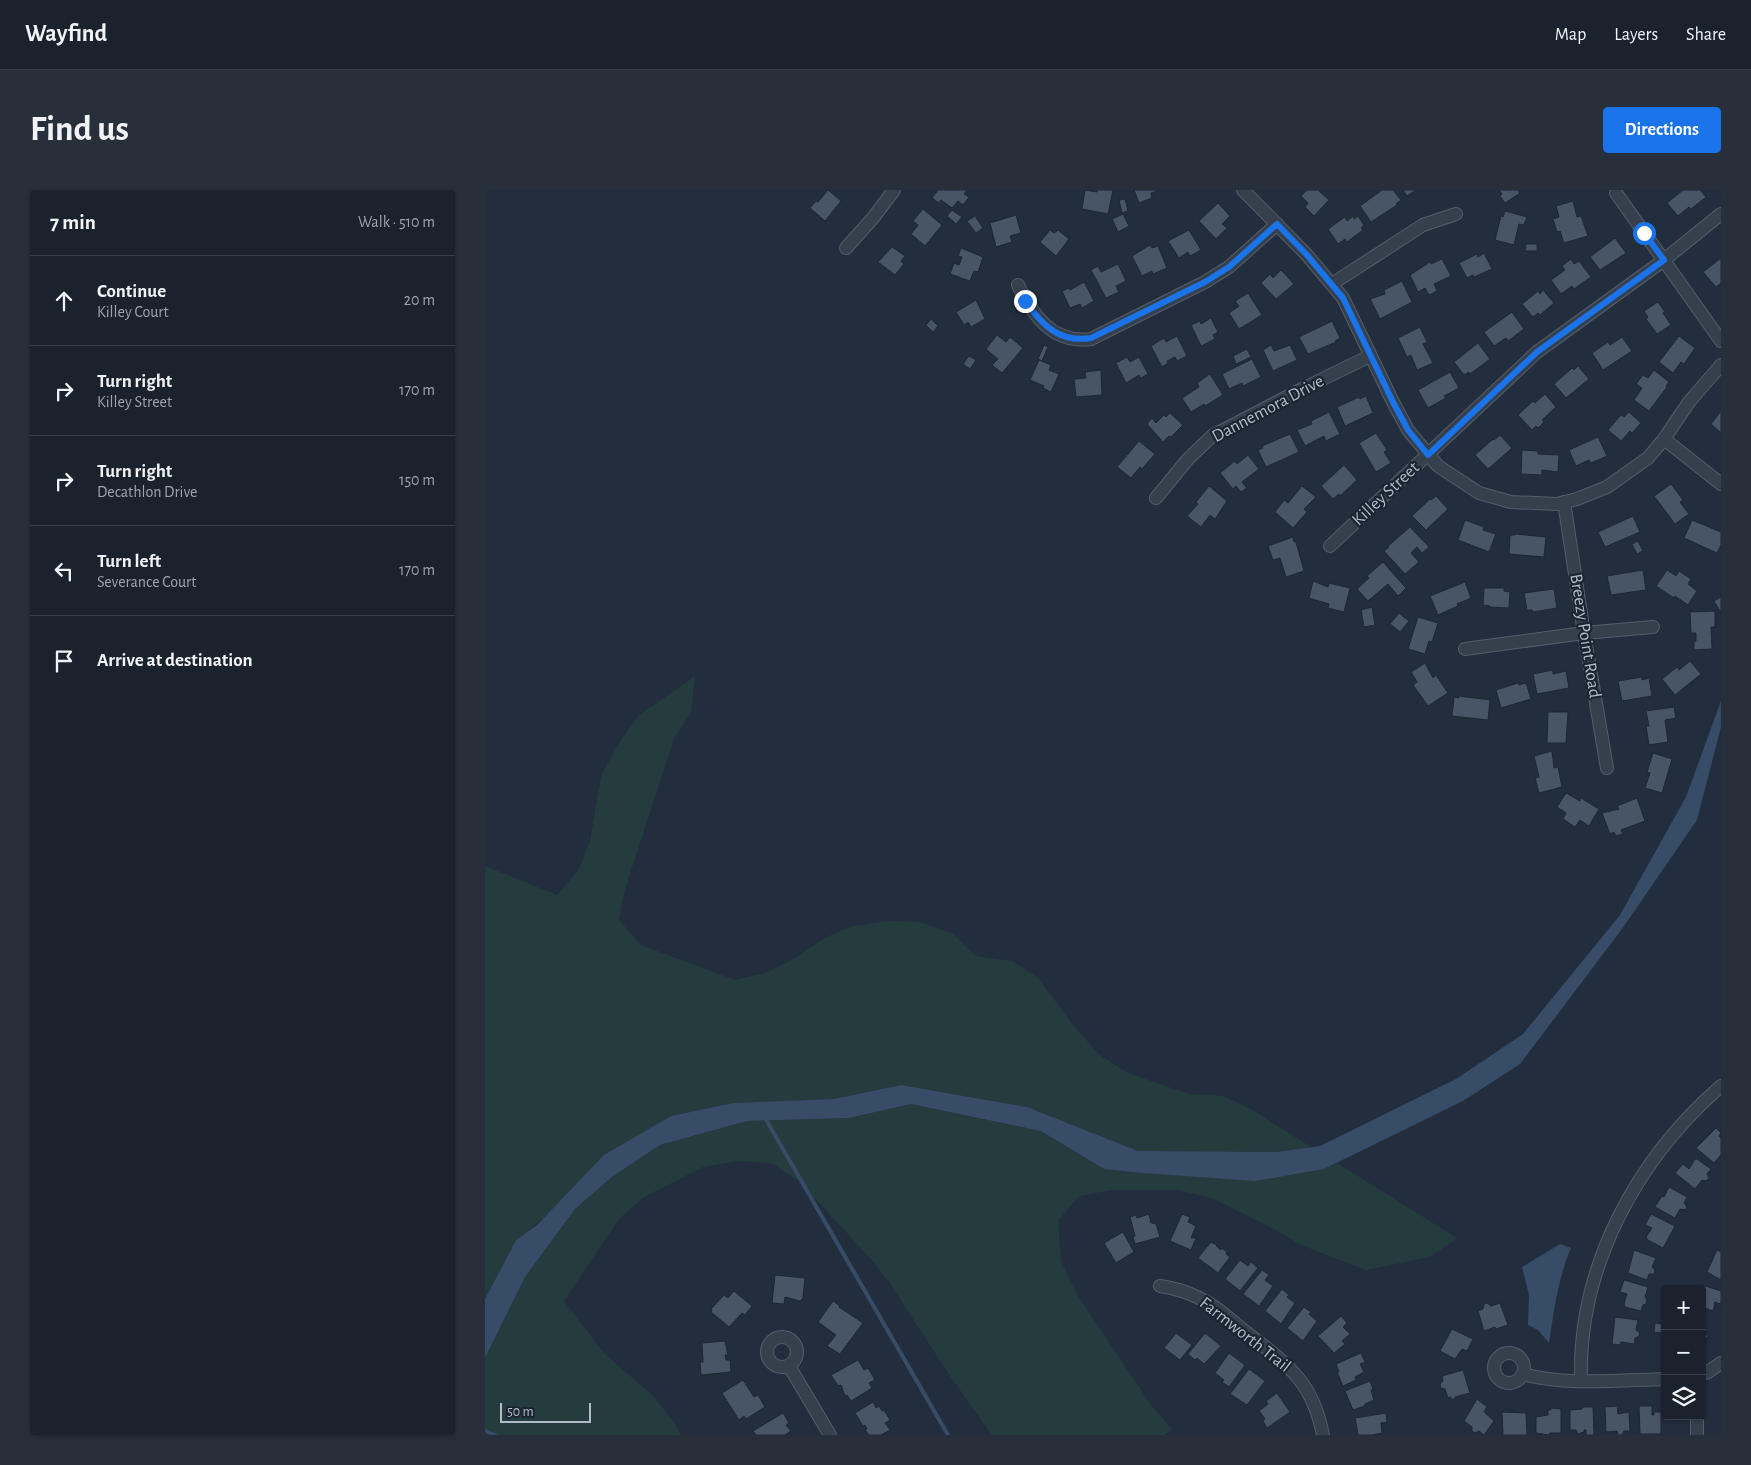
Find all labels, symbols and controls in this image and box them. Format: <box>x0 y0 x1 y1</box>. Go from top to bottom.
text: Wayfind <box>25 22 107 46</box>
text: Map <box>1555 26 1586 44</box>
text: Layers <box>1614 26 1658 44</box>
text: Share <box>1686 26 1726 44</box>
button: Directions <box>1603 107 1721 153</box>
text: Find us <box>30 112 129 147</box>
text: 7 min <box>50 212 96 233</box>
text: Walk · 510 m <box>358 214 435 230</box>
route start <box>1633 222 1656 245</box>
text: Continue <box>97 282 166 301</box>
icon: ahead <box>50 287 78 315</box>
route end <box>1014 290 1037 313</box>
text: 20 m <box>404 292 435 308</box>
text: Killey Court <box>97 304 169 320</box>
text: Turn right <box>97 372 172 391</box>
street label: Dannemora Drive <box>1209 372 1327 446</box>
icon: right <box>50 377 78 405</box>
text: 170 m <box>399 382 435 398</box>
text: Killey Street <box>97 394 172 410</box>
street label: Killey Street <box>1349 458 1423 529</box>
text: Turn right <box>97 462 172 481</box>
icon: right <box>50 467 78 495</box>
text: 150 m <box>399 472 435 488</box>
text: Decathlon Drive <box>97 484 197 500</box>
text: Turn left <box>97 552 161 571</box>
icon: left <box>50 557 78 585</box>
text: 170 m <box>399 562 435 578</box>
street label: Breezy Point Road <box>1566 573 1604 699</box>
text: Severance Court <box>97 574 196 590</box>
icon: arrive <box>50 647 78 675</box>
text: Arrive at destination <box>97 651 253 670</box>
map controls <box>1661 1285 1706 1420</box>
button: + <box>1661 1285 1706 1330</box>
street label: Farmworth Trail <box>1196 1294 1294 1376</box>
button: − <box>1661 1330 1706 1375</box>
button: layers <box>1661 1375 1706 1420</box>
scale bar <box>500 1400 591 1423</box>
text: 50 m <box>507 1405 534 1419</box>

